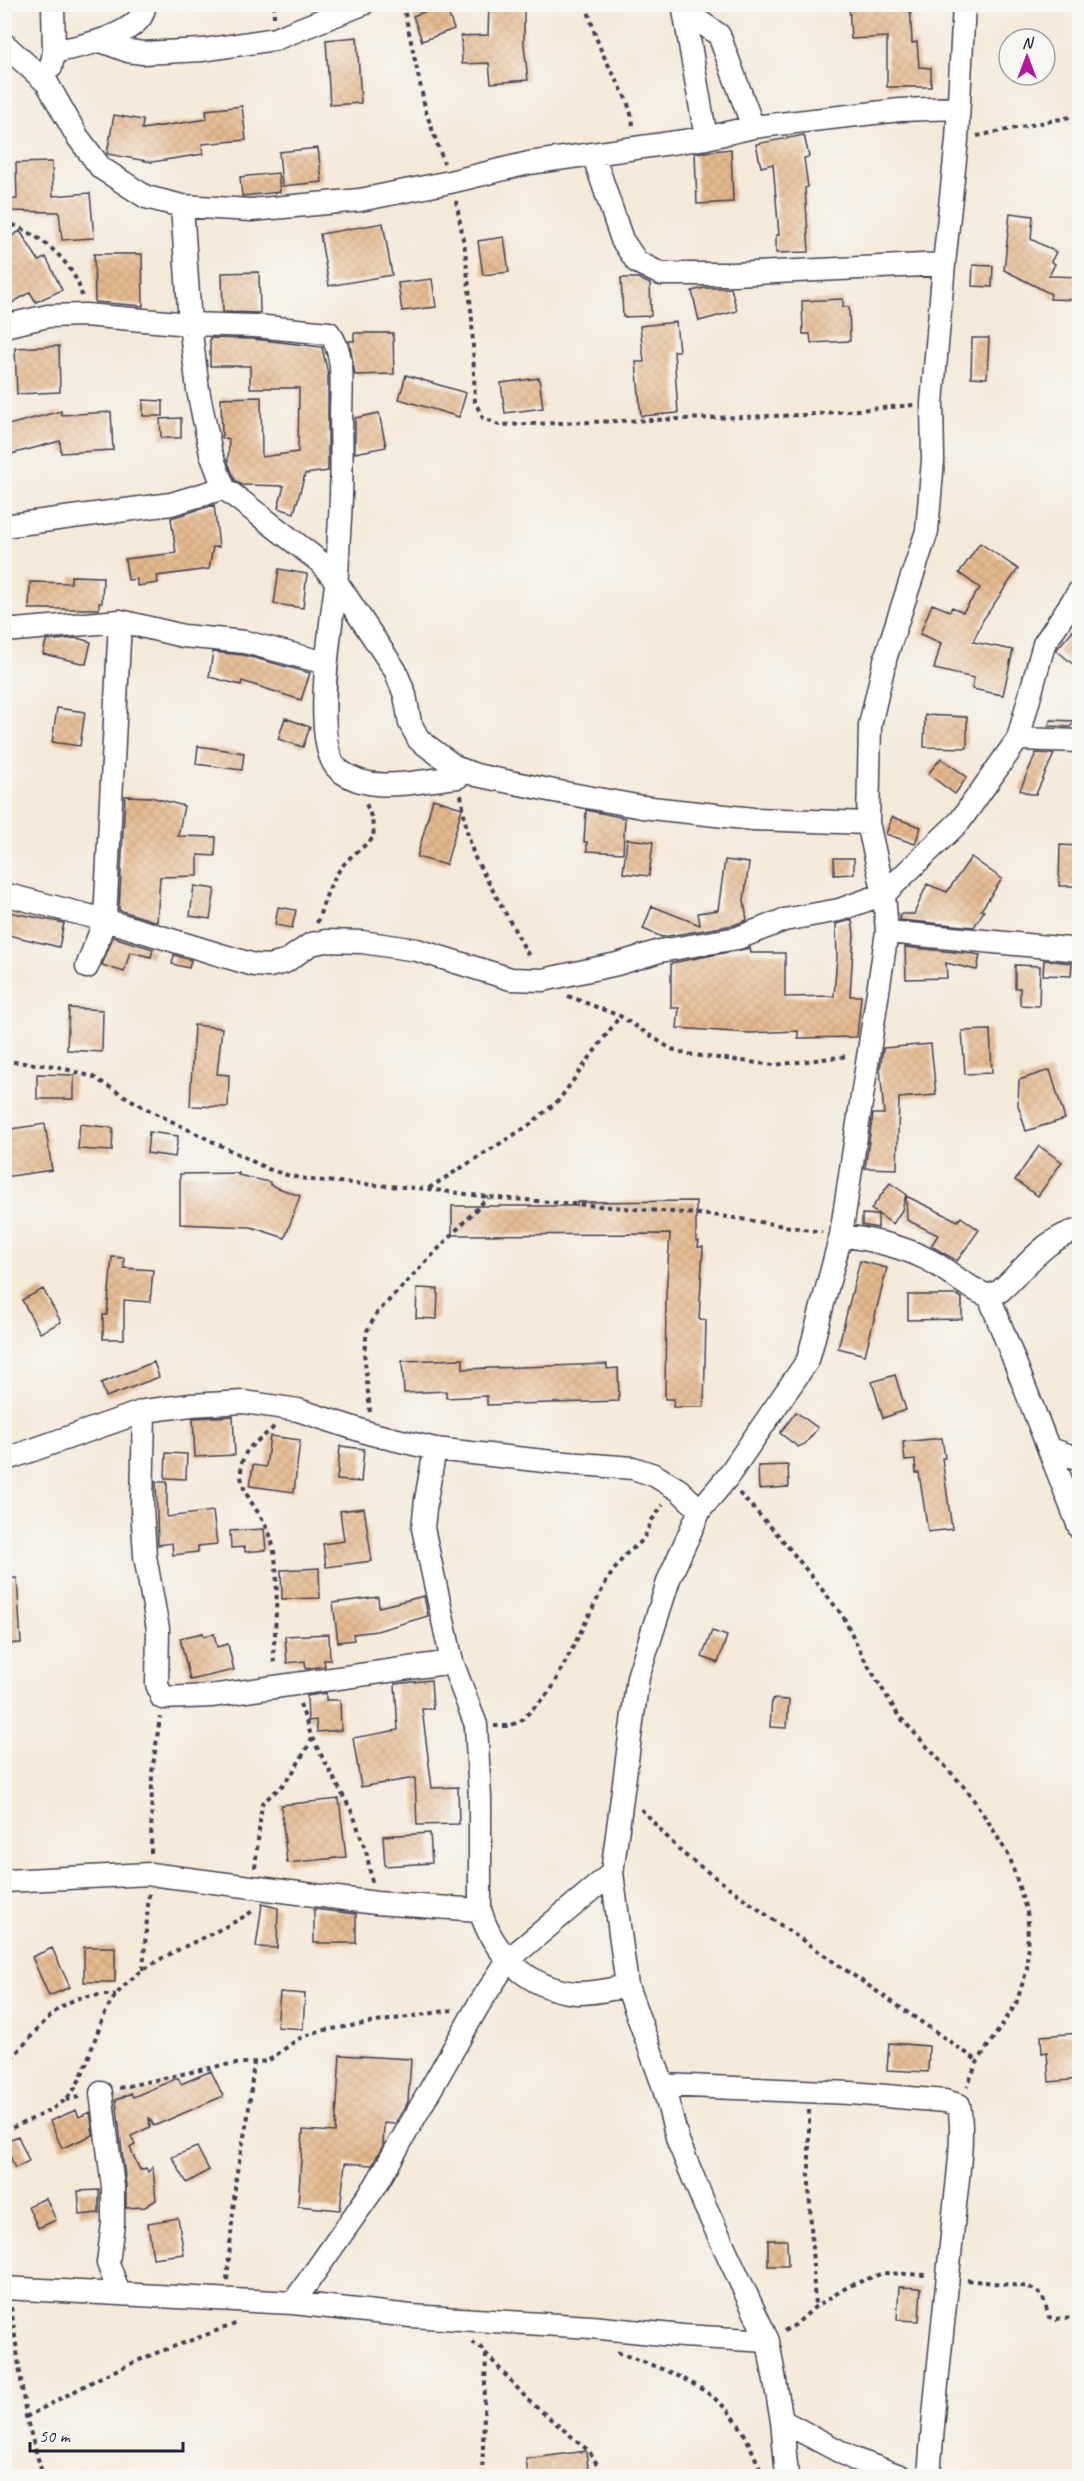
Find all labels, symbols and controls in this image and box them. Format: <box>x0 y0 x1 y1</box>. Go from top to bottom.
north arrow <box>997 27 1057 87</box>
text: N <box>1022 33 1035 53</box>
scale bar <box>30 2415 183 2453</box>
text: 50 m <box>39 2425 72 2447</box>

